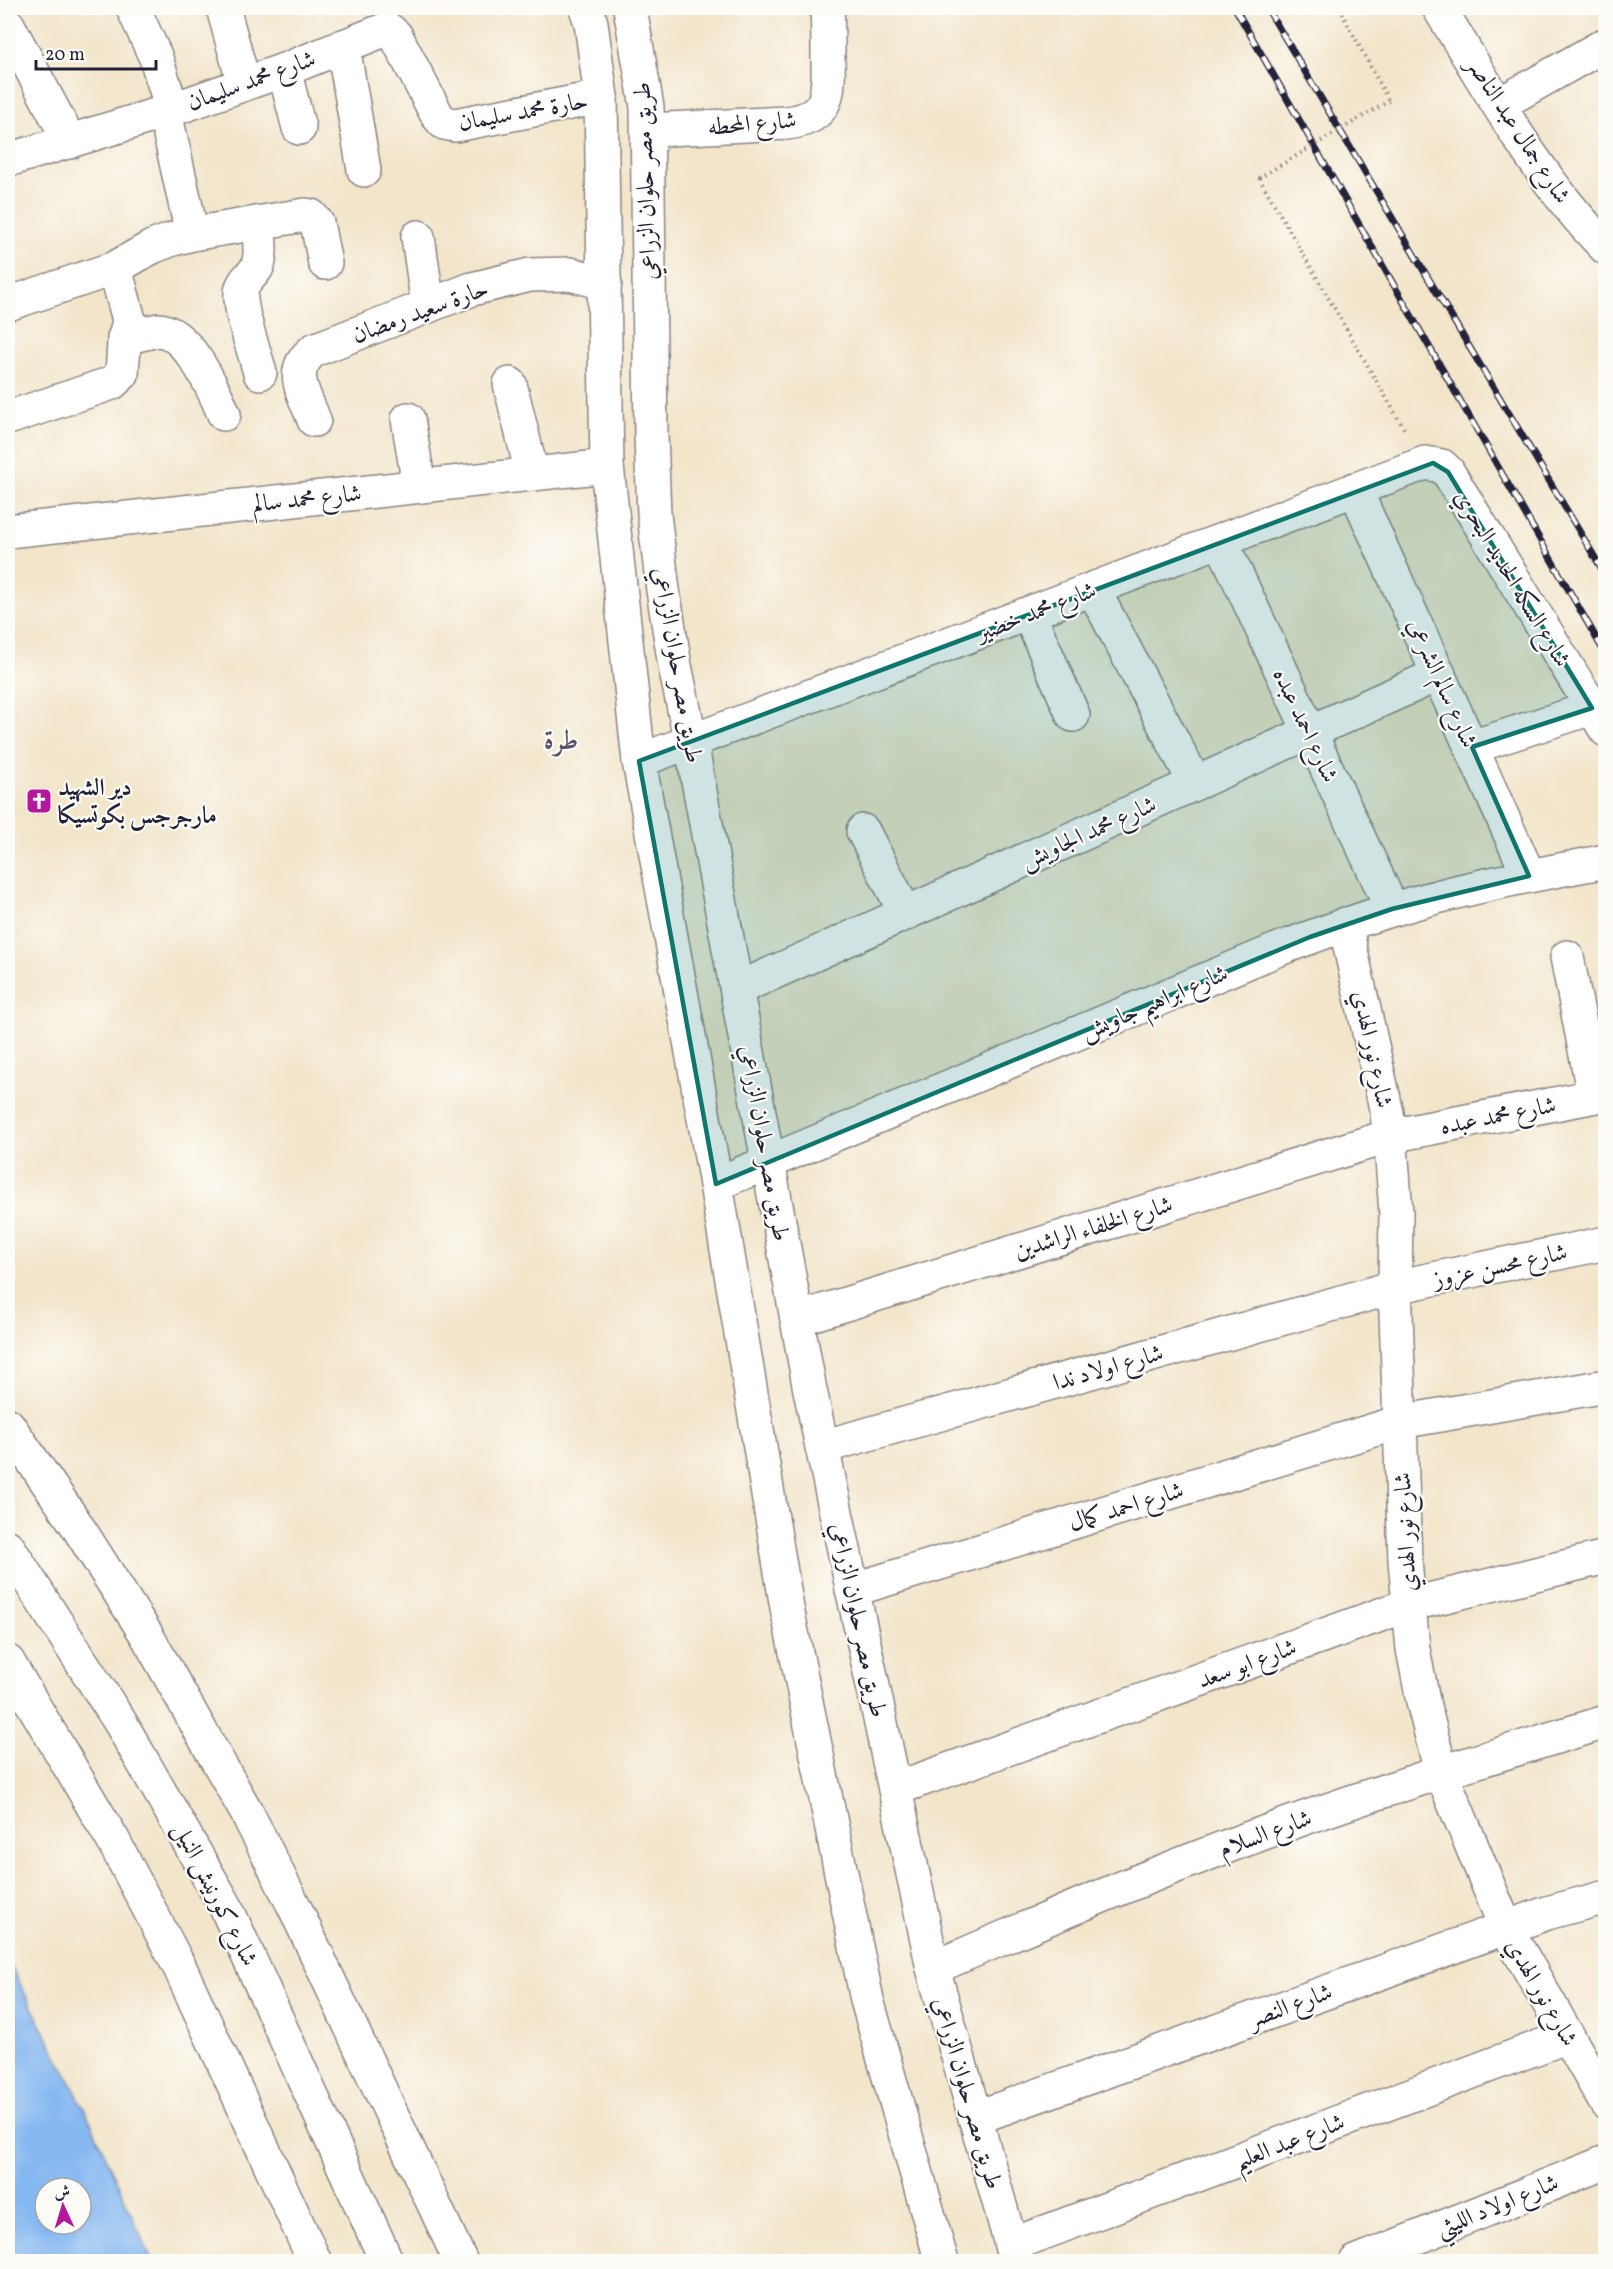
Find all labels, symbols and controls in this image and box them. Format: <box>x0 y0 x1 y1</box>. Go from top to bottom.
scale bar <box>36 33 156 71</box>
text: 20 m <box>45 43 85 68</box>
street label: شارع محمد سليمان <box>183 43 321 122</box>
street label: شارع جمال عبد الناصر <box>1455 48 1578 212</box>
street label: طريق مصر حلوان الزراعي <box>627 81 667 281</box>
street label: حارة محمد سليمان <box>456 85 591 141</box>
street label: شارع المحطه <box>706 104 798 147</box>
street label: حارة سعيد رمضان <box>348 272 494 353</box>
street label: شارع محمد سالم <box>251 477 364 525</box>
street label: شارع السكه الحديد البحري <box>1444 484 1578 675</box>
street label: طريق مصر حلوان الزراعي <box>642 565 710 766</box>
street label: شارع محمد خضير <box>969 574 1102 653</box>
street label: شارع سالم الشرعي <box>1396 614 1485 755</box>
street label: شارع احمد عبده <box>1262 663 1346 789</box>
district label: طرة <box>544 723 578 761</box>
place label: دير الشهيد مارجرجس بكوتسيكا <box>58 772 217 834</box>
church icon: دير الشهيد مارجرجس بكوتسيكا <box>24 786 54 816</box>
street label: شارع محمد الجاويش <box>1015 789 1163 880</box>
street label: شارع ابراهيم جاويش <box>1076 957 1236 1055</box>
street label: شارع نور الهدي <box>1341 987 1400 1112</box>
street label: طريق مصر حلوان الزراعي <box>729 1043 797 1244</box>
street label: شارع محمد عبده <box>1437 1089 1560 1146</box>
street label: شارع الخلفاء الراشدين <box>1010 1189 1178 1270</box>
street label: شارع محسن عزوز <box>1428 1236 1571 1299</box>
street label: شارع اولاد ندا <box>1049 1337 1168 1402</box>
street label: شارع نور الهدي <box>1387 1471 1428 1593</box>
street label: شارع احمد كمال <box>1065 1474 1189 1542</box>
street label: طريق مصر حلوان الزراعي <box>820 1520 894 1721</box>
street label: شارع ابو سعد <box>1193 1631 1302 1699</box>
street label: شارع السلام <box>1214 1802 1318 1869</box>
street label: شارع كورنيش النيل <box>162 1817 265 1973</box>
street label: شارع نور الهدي <box>1495 1933 1585 2054</box>
street label: شارع النصر <box>1241 1976 1338 2040</box>
street label: طريق مصر حلوان الزراعي <box>922 1994 1010 2194</box>
street label: شارع عبد العليم <box>1229 2106 1352 2184</box>
street label: شارع اولاد الليثي <box>1431 2167 1565 2250</box>
north arrow <box>33 2176 93 2236</box>
text: ش <box>53 2182 71 2205</box>

